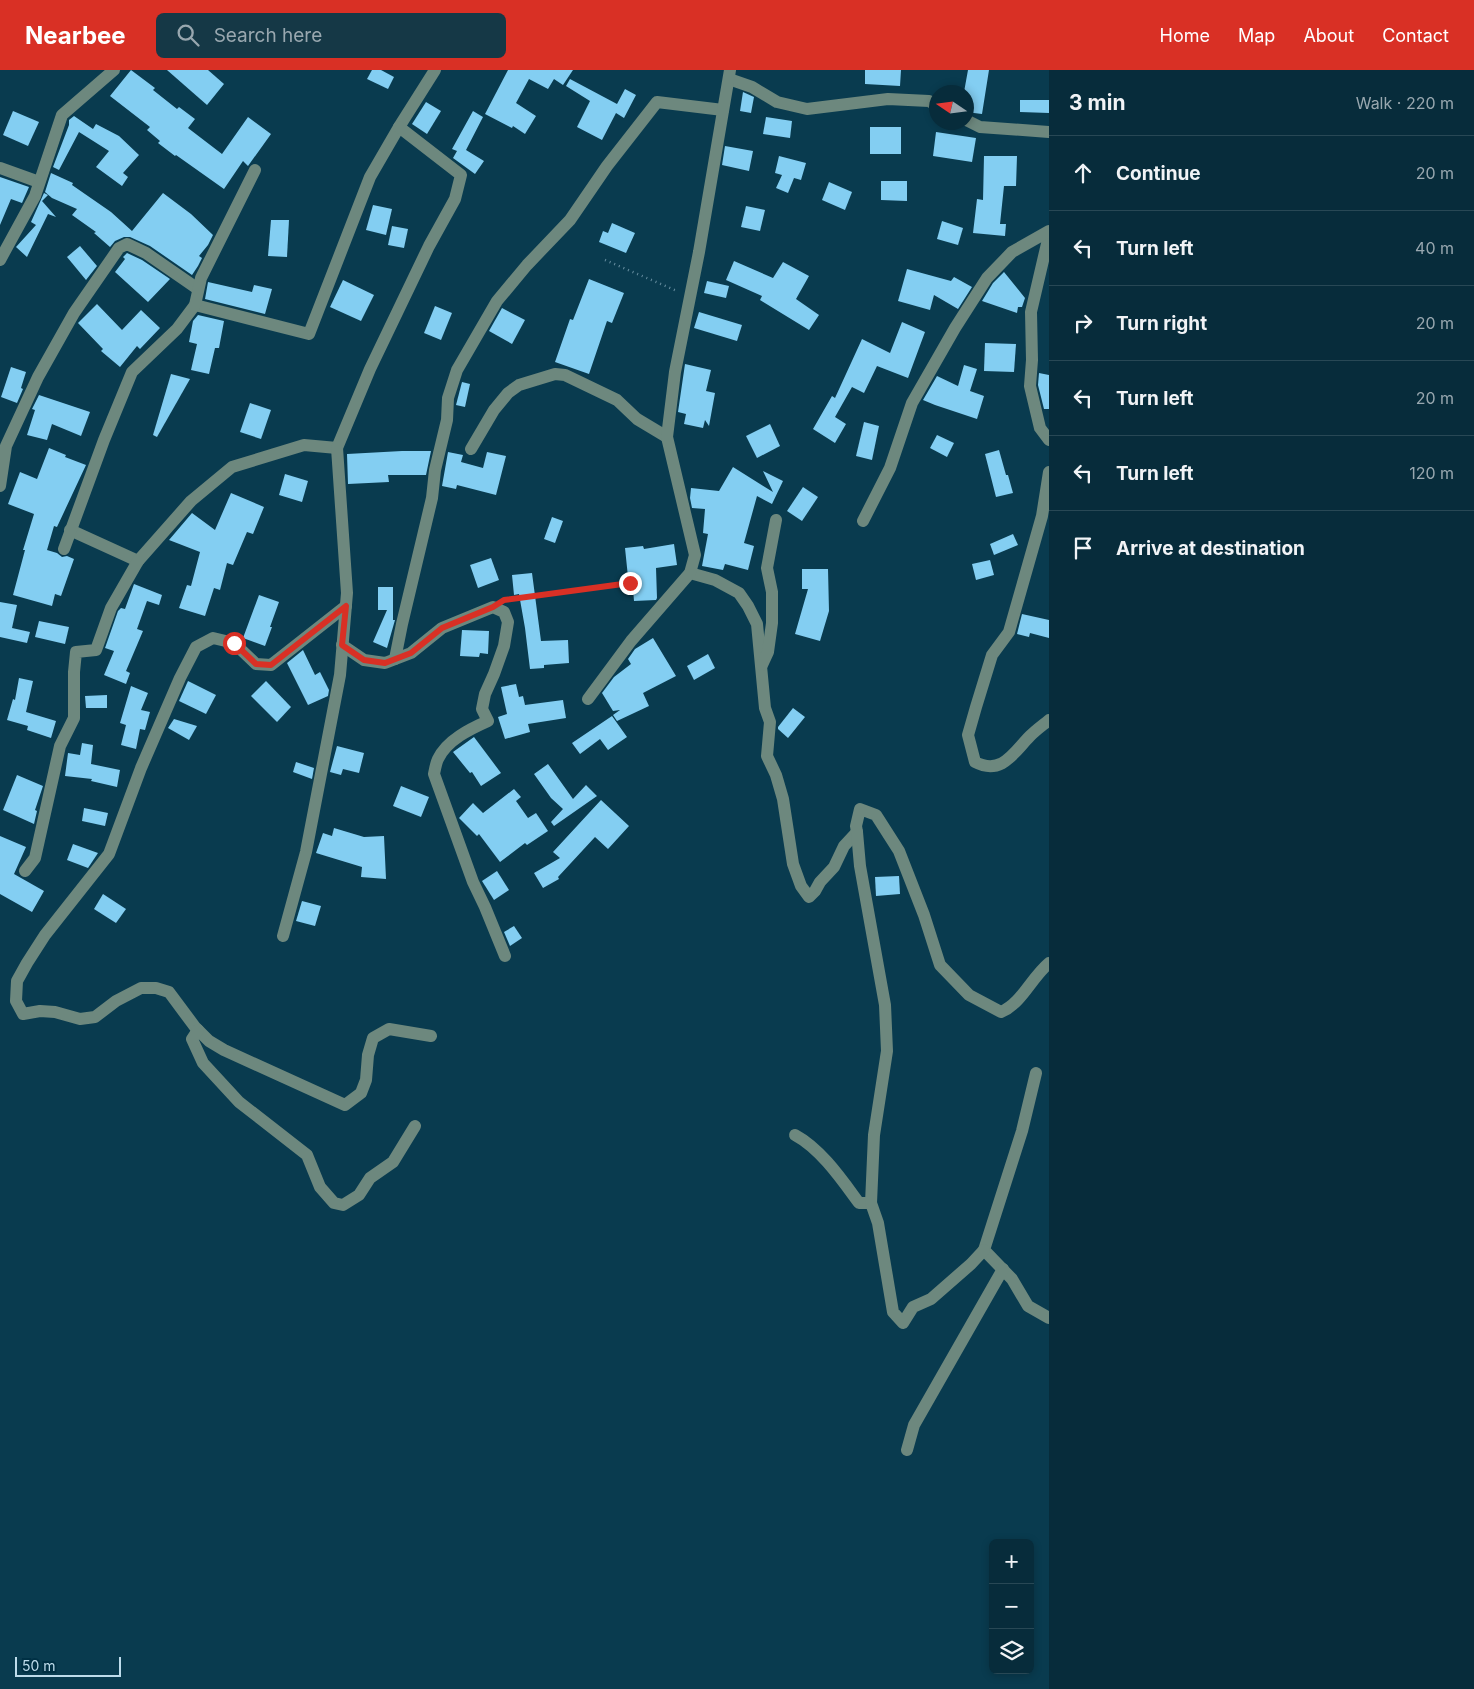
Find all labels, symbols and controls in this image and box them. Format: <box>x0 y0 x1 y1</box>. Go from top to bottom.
search box <box>156 13 506 58</box>
text: Nearbee <box>25 21 126 50</box>
icon: search <box>174 21 202 49</box>
text: Search here <box>214 24 322 47</box>
text: Home <box>1160 25 1210 46</box>
text: Map <box>1238 25 1275 46</box>
text: About <box>1303 25 1354 46</box>
text: Contact <box>1382 25 1449 46</box>
north arrow <box>929 85 974 130</box>
text: 3 min <box>1069 90 1125 115</box>
text: Walk · 220 m <box>1356 93 1454 113</box>
icon: ahead <box>1069 159 1097 187</box>
text: Continue <box>1116 162 1201 185</box>
text: 20 m <box>1416 163 1454 183</box>
icon: left <box>1069 234 1097 262</box>
text: Turn left <box>1116 237 1194 260</box>
text: 40 m <box>1415 238 1454 258</box>
icon: right <box>1069 309 1097 337</box>
text: Turn right <box>1116 312 1207 335</box>
text: 20 m <box>1416 313 1454 333</box>
icon: left <box>1069 384 1097 412</box>
text: Turn left <box>1116 387 1194 410</box>
text: 20 m <box>1416 388 1454 408</box>
icon: left <box>1069 459 1097 487</box>
text: Turn left <box>1116 462 1194 485</box>
text: 120 m <box>1409 463 1454 483</box>
icon: arrive <box>1069 534 1097 562</box>
text: Arrive at destination <box>1116 537 1305 560</box>
route end <box>619 572 642 595</box>
route start <box>223 632 246 655</box>
map controls <box>989 1539 1034 1674</box>
button: + <box>989 1539 1034 1584</box>
button: − <box>989 1584 1034 1629</box>
button: layers <box>989 1629 1034 1674</box>
scale bar <box>15 1654 121 1677</box>
text: 50 m <box>22 1657 56 1674</box>

